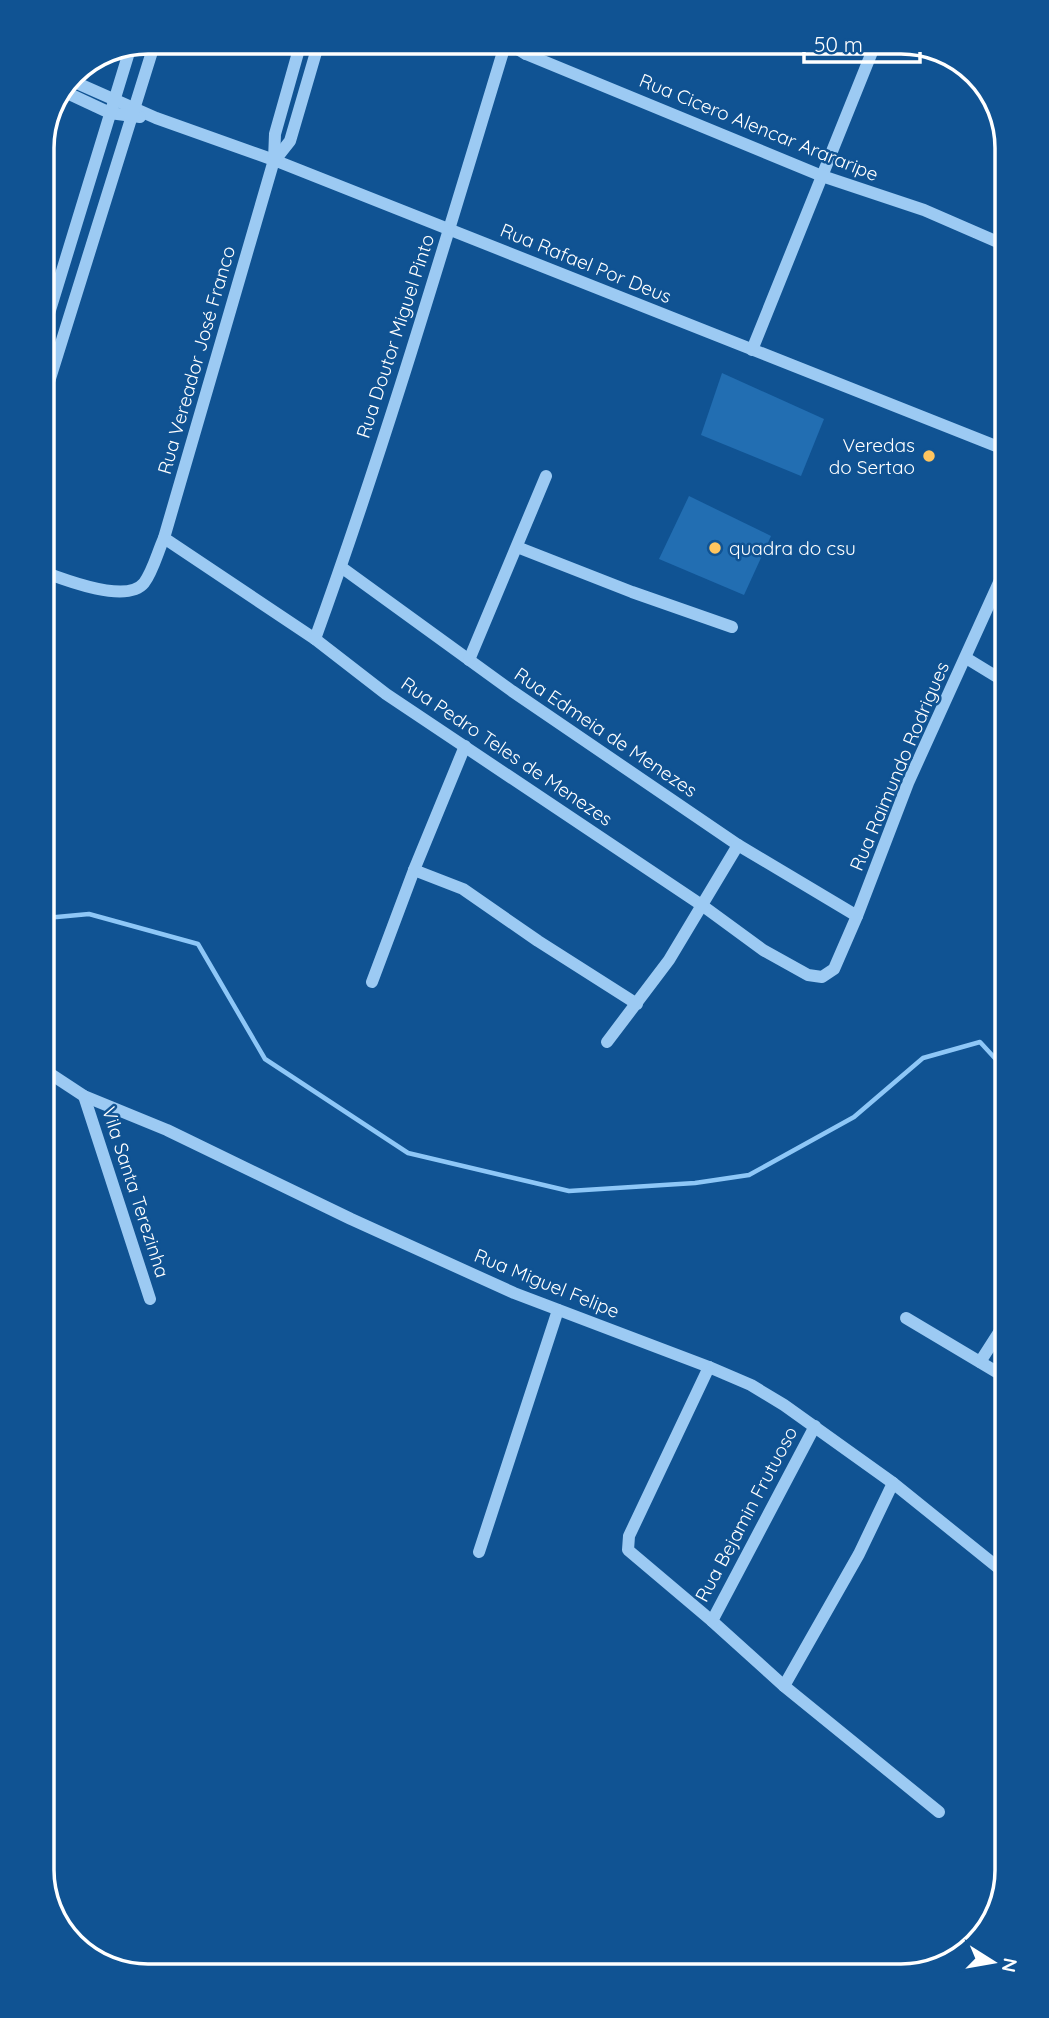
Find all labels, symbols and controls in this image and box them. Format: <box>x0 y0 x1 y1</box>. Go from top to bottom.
scale bar <box>804 21 920 65</box>
text: 50 m <box>814 31 863 57</box>
street label: Rua Cicero Alencar Arararipe <box>636 68 882 186</box>
street label: Rua Rafael Por Deus <box>497 218 675 308</box>
street label: Rua Doutor Miguel Pinto <box>351 231 439 441</box>
street label: Rua Vereador José Franco <box>152 243 240 477</box>
place label: Veredas do Sertao <box>829 433 915 479</box>
marker: Veredas do Sertao <box>921 448 937 464</box>
place label: quadra do csu <box>729 536 856 560</box>
marker: quadra do csu <box>707 540 723 556</box>
street label: Rua Raimundo Rodrigues <box>844 658 954 874</box>
street label: Rua Edmeia de Menezes <box>510 662 702 802</box>
street label: Rua Pedro Teles de Menezes <box>397 671 617 831</box>
street label: Vila Santa Terezinha <box>97 1104 175 1280</box>
street label: Rua Miguel Felipe <box>471 1243 623 1323</box>
street label: Rua Bejamin Frutuoso <box>690 1422 802 1606</box>
north arrow <box>958 1927 1028 1997</box>
text: N <box>997 1956 1023 1974</box>

